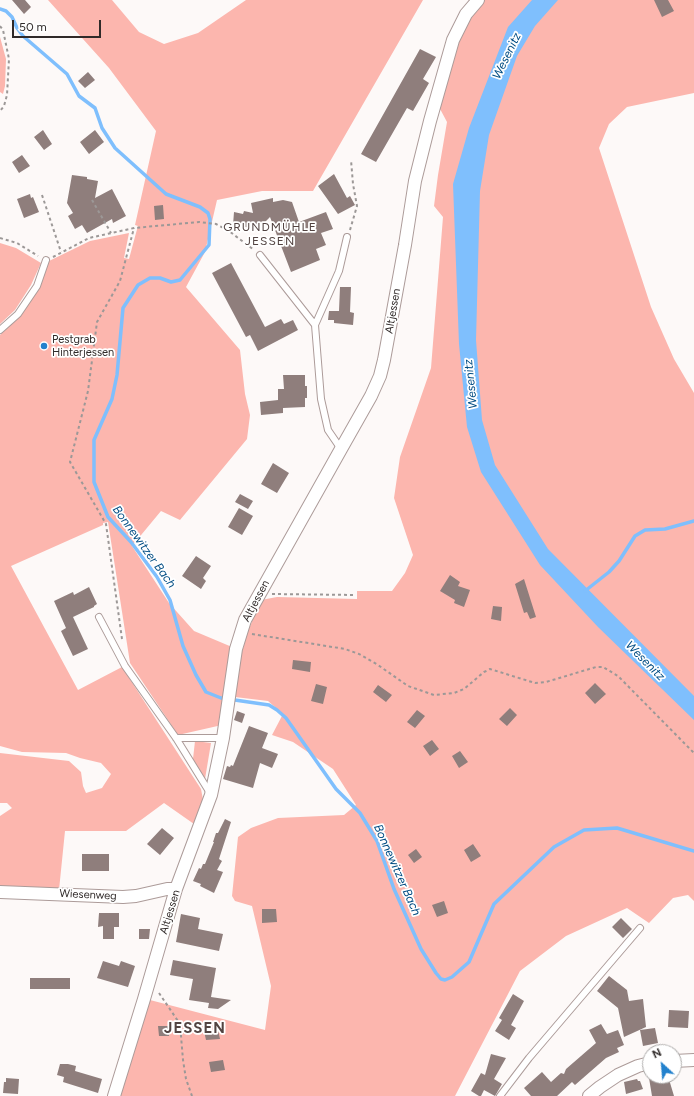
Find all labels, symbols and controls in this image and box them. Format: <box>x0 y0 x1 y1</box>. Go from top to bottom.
scale bar <box>14 12 103 38</box>
text: 50 m <box>19 20 47 34</box>
water label: Wesenitz <box>490 30 524 82</box>
district label: GRUNDMÜHLE JESSEN <box>223 220 317 248</box>
street label: Altjessen <box>383 288 403 334</box>
place label: Pestgrab Hinterjessen <box>52 333 114 359</box>
marker: Pestgrab Hinterjessen <box>39 341 49 351</box>
water label: Wesenitz <box>461 358 481 410</box>
water label: Bonnewitzer Bach <box>109 503 179 591</box>
street label: Altjessen <box>240 578 272 624</box>
water label: Wesenitz <box>622 638 668 684</box>
water label: Bonnewitzer Bach <box>370 822 424 918</box>
street label: Wiesenweg <box>59 887 117 903</box>
street label: Altjessen <box>157 888 183 936</box>
district label: JESSEN <box>164 1020 226 1038</box>
north arrow <box>642 1044 682 1084</box>
text: N <box>650 1046 664 1061</box>

